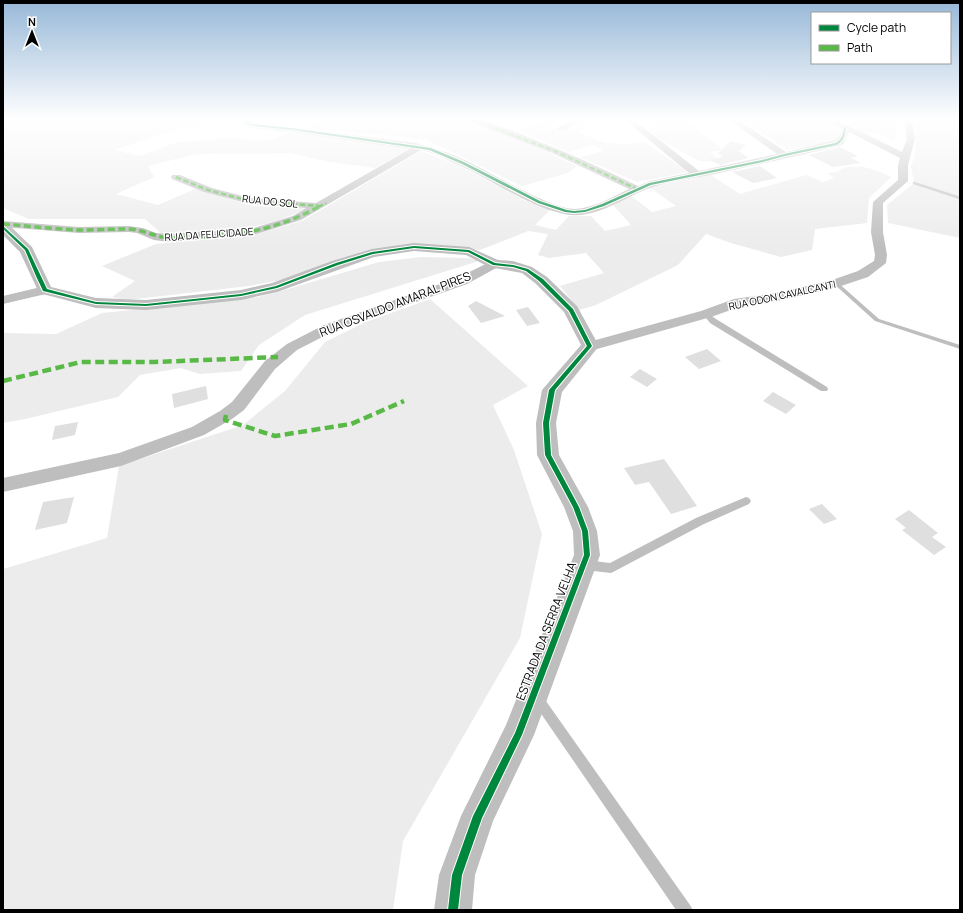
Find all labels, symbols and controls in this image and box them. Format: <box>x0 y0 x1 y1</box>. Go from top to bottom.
north arrow <box>12 12 52 52</box>
legend <box>811 12 951 64</box>
text: N <box>28 14 36 29</box>
text: Cycle path <box>847 19 906 36</box>
text: Path <box>847 39 873 56</box>
street label: RUA DO SOL <box>242 191 298 211</box>
street label: RUA DA FELICIDADE <box>164 224 254 244</box>
street label: RUA OSVALDO AMARAL PIRES <box>317 267 473 341</box>
street label: RUA ODON CAVALCANTI <box>727 277 837 313</box>
street label: ESTRADA DA SERRA VELHA <box>512 559 580 703</box>

